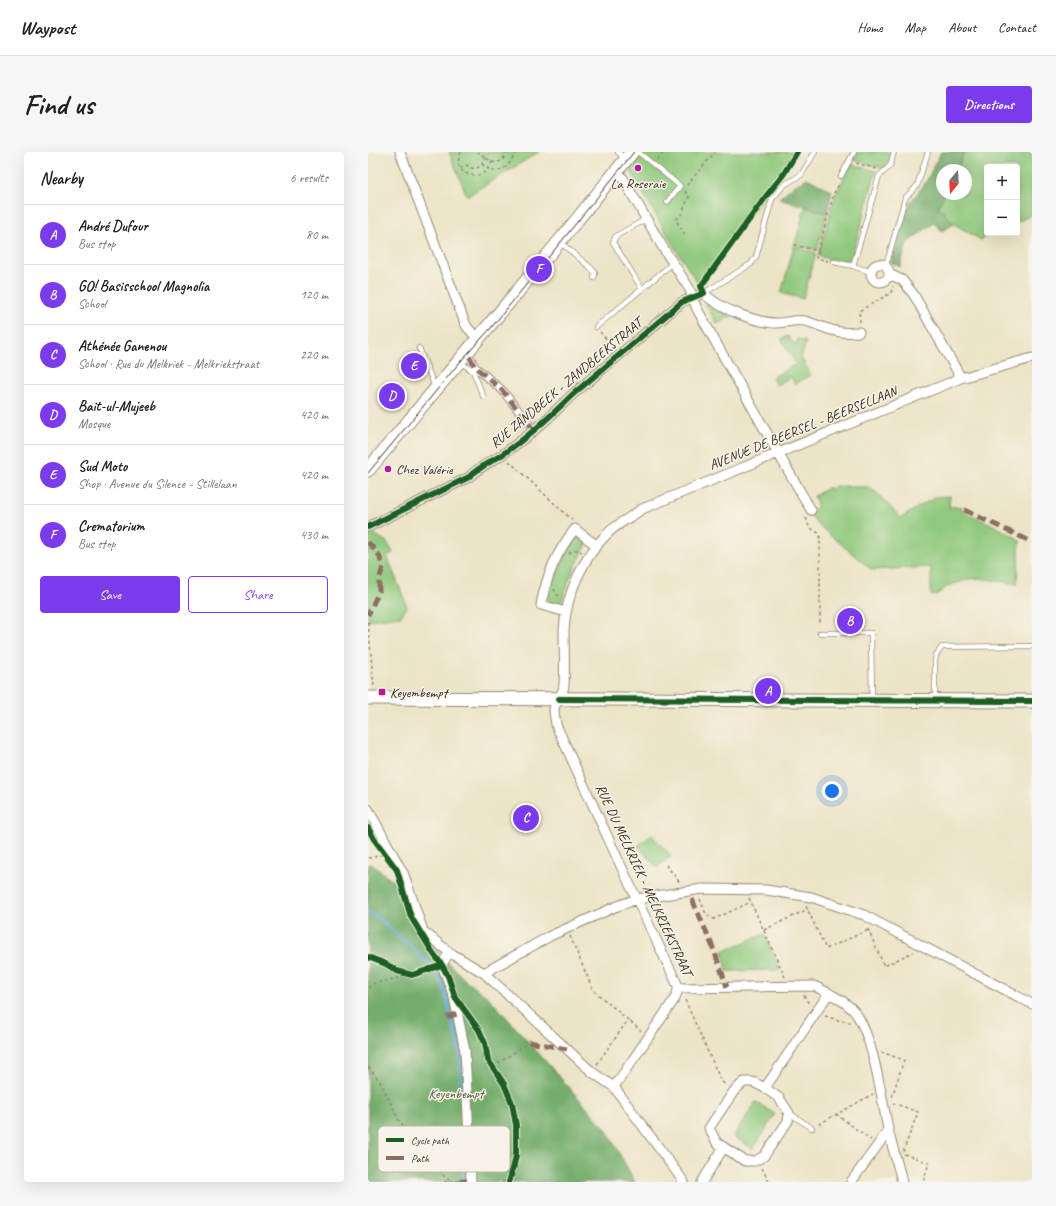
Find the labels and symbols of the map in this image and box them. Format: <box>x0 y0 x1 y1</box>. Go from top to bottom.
marker: La Roseraie <box>633 163 643 173</box>
north arrow <box>936 164 972 200</box>
place label: La Roseraie <box>610 175 667 192</box>
pin: F <box>526 254 552 284</box>
street label: RUE ZANDBEEK - ZANDBEEKSTRAAT <box>487 312 648 452</box>
pin: E <box>401 351 427 381</box>
pin: D <box>379 381 405 411</box>
street label: AVENUE DE BEERSEL - BEERSELLAAN <box>707 382 901 474</box>
place label: Chez Valérie <box>396 461 454 478</box>
marker: Chez Valérie <box>383 464 393 474</box>
pin: B <box>837 606 863 636</box>
pin: A <box>755 676 781 706</box>
place label: Keyembempt <box>390 684 450 701</box>
marker: Keyembempt <box>377 687 387 697</box>
street label: RUE DU MELKRIEK - MELKRIEKSTRAAT <box>592 781 698 982</box>
your location <box>822 781 842 801</box>
pin: C <box>513 803 539 833</box>
park label: Keyenbempt <box>429 1085 486 1102</box>
legend <box>378 1126 510 1172</box>
text: Cycle path <box>411 1133 450 1147</box>
text: Path <box>411 1151 430 1165</box>

